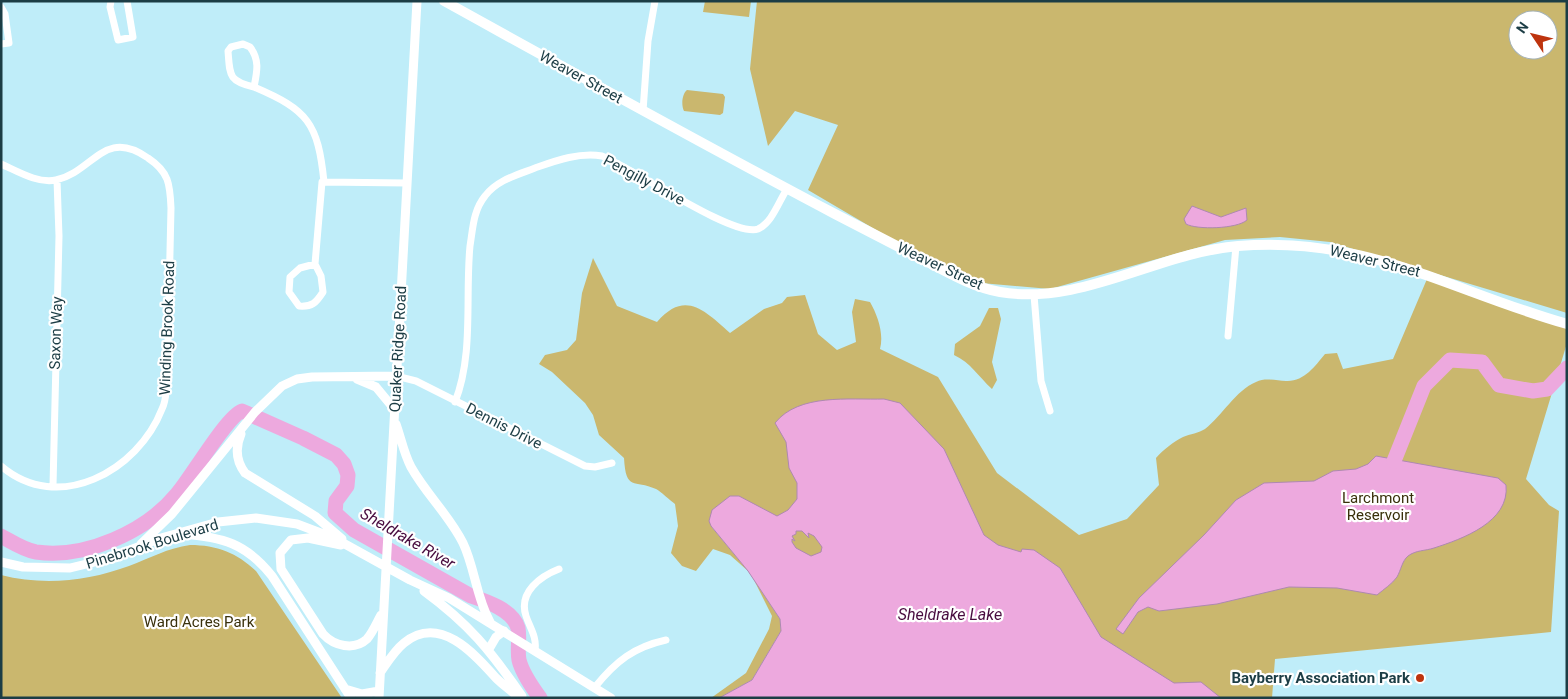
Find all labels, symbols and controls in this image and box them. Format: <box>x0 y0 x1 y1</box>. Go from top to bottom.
north arrow <box>1508 10 1558 60</box>
text: N <box>1513 19 1532 36</box>
street label: Weaver Street <box>536 47 626 107</box>
street label: Pengilly Drive <box>600 151 688 209</box>
street label: Weaver Street <box>894 238 986 294</box>
street label: Weaver Street <box>1328 241 1422 281</box>
street label: Winding Brook Road <box>156 260 178 396</box>
street label: Quaker Ridge Road <box>386 285 410 413</box>
street label: Saxon Way <box>46 296 66 370</box>
street label: Dennis Drive <box>463 399 545 453</box>
park label: Larchmont Reservoir <box>1342 489 1414 524</box>
water label: Sheldrake River <box>357 504 459 574</box>
street label: Pinebrook Boulevard <box>84 515 220 573</box>
water label: Sheldrake Lake <box>898 605 1002 624</box>
park label: Ward Acres Park <box>144 613 255 631</box>
place label: Bayberry Association Park <box>1231 669 1411 687</box>
marker: Bayberry Association Park <box>1414 672 1426 684</box>

